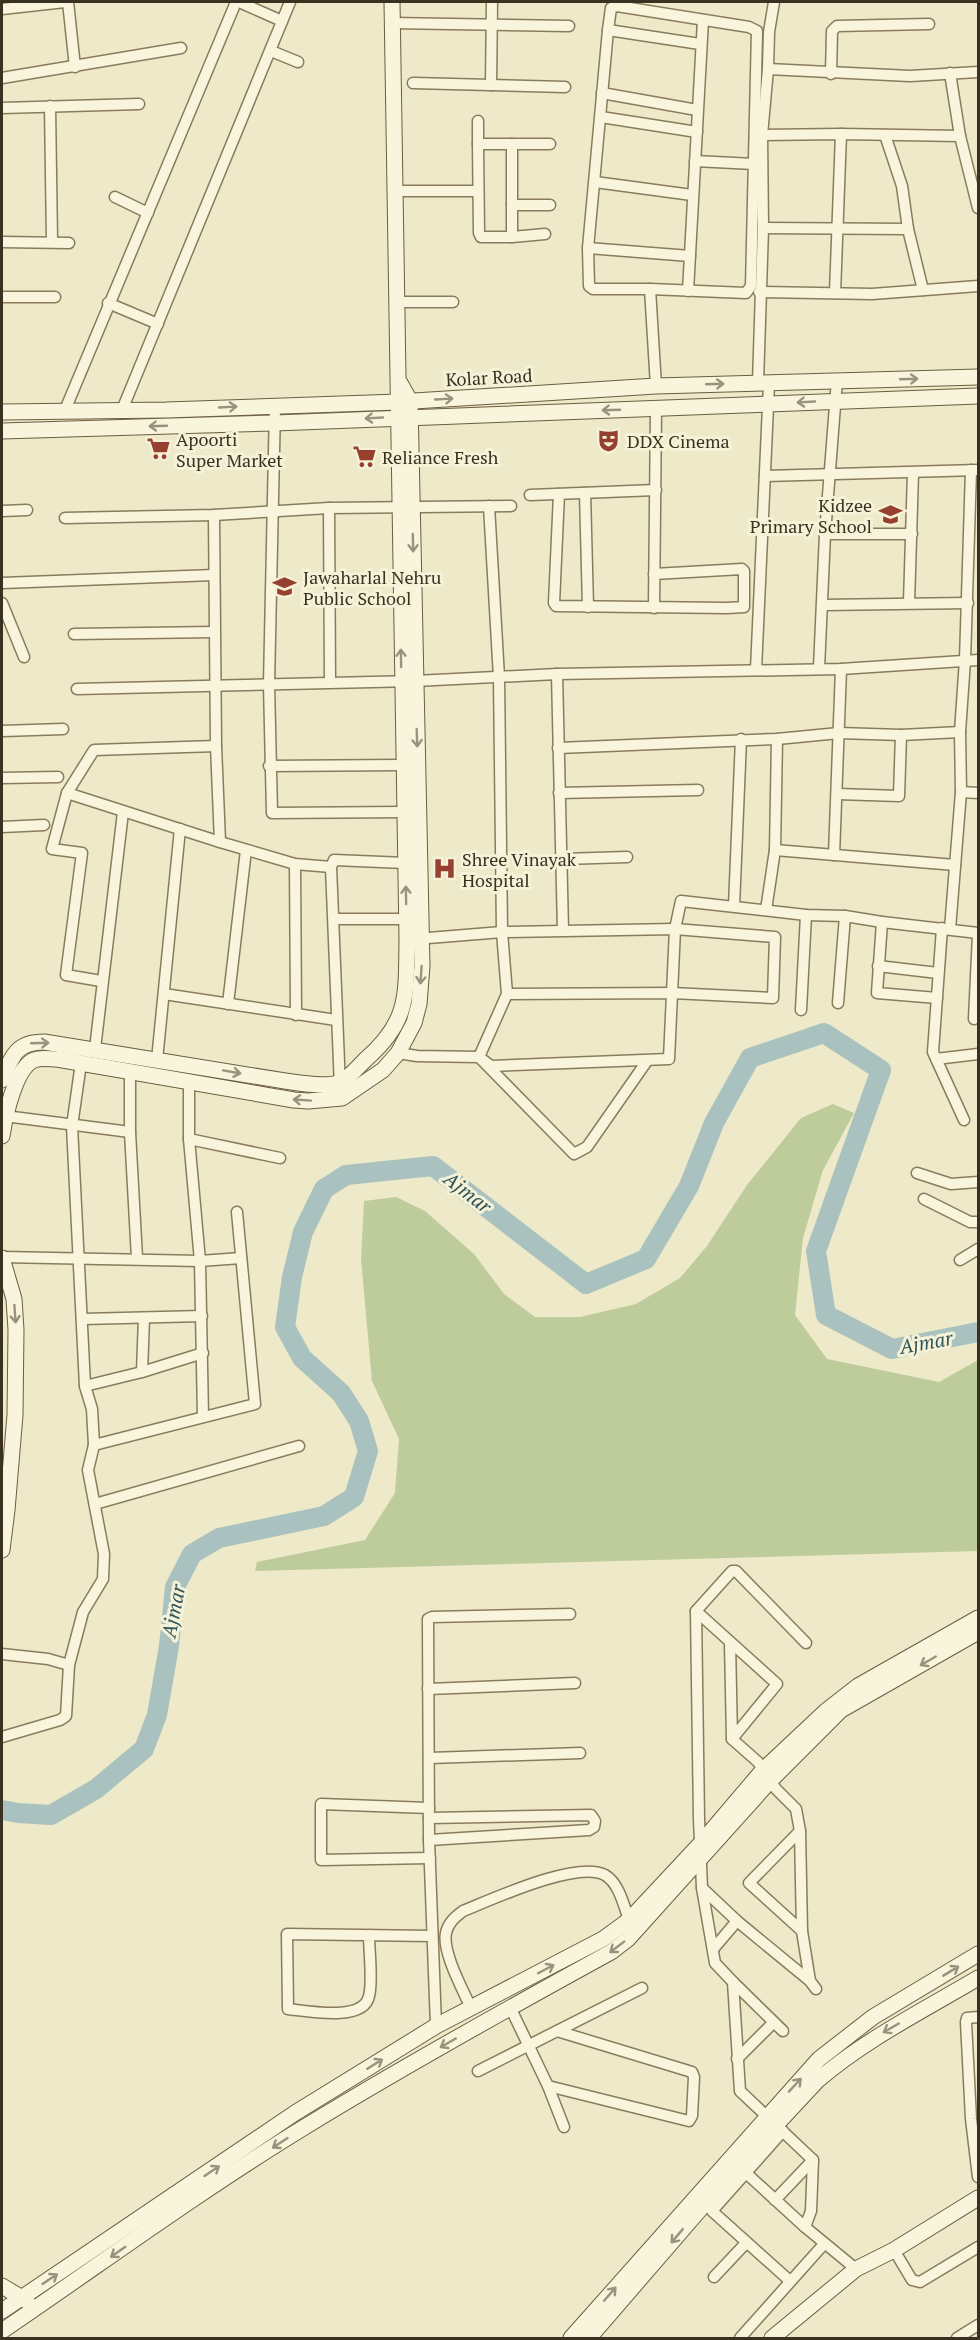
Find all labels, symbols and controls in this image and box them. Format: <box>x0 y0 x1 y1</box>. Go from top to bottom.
street label: Kolar Road <box>445 363 533 391</box>
one-way arrow <box>899 374 919 385</box>
one-way arrow <box>704 379 724 390</box>
one-way arrow <box>433 393 453 404</box>
one-way arrow <box>796 396 816 407</box>
one-way arrow <box>217 401 237 412</box>
one-way arrow <box>601 404 621 416</box>
one-way arrow <box>365 412 385 424</box>
one-way arrow <box>149 420 169 431</box>
place label: Apoorti Super Market <box>176 427 283 472</box>
theatre icon: DDX Cinema <box>596 428 622 454</box>
place label: DDX Cinema <box>627 429 730 453</box>
supermarket icon: Apoorti Super Market <box>145 436 171 462</box>
supermarket icon: Reliance Fresh <box>351 444 377 470</box>
place label: Reliance Fresh <box>382 445 499 469</box>
place label: Kidzee Primary School <box>750 493 872 538</box>
school or university icon: Kidzee Primary School <box>877 502 903 528</box>
one-way arrow <box>407 533 418 553</box>
place label: Jawaharlal Nehru Public School <box>303 565 441 610</box>
school or university icon: Jawaharlal Nehru Public School <box>272 574 298 600</box>
one-way arrow <box>395 649 407 669</box>
one-way arrow <box>411 728 423 748</box>
place label: Shree Vinayak Hospital <box>462 847 577 892</box>
hospital icon: Shree Vinayak Hospital <box>431 856 457 882</box>
one-way arrow <box>400 886 412 906</box>
one-way arrow <box>416 965 427 985</box>
one-way arrow <box>29 1037 49 1049</box>
one-way arrow <box>222 1067 241 1078</box>
one-way arrow <box>293 1095 313 1106</box>
water label: Ajmar <box>438 1164 498 1220</box>
one-way arrow <box>9 1304 20 1324</box>
water label: Ajmar <box>896 1324 956 1360</box>
water label: Ajmar <box>154 1581 192 1641</box>
one-way arrow <box>919 1656 937 1667</box>
one-way arrow <box>609 1940 625 1953</box>
one-way arrow <box>536 1963 554 1974</box>
one-way arrow <box>942 1964 959 1976</box>
one-way arrow <box>883 2023 900 2035</box>
one-way arrow <box>439 2038 456 2050</box>
one-way arrow <box>366 2057 383 2069</box>
one-way arrow <box>787 2078 802 2093</box>
one-way arrow <box>272 2137 289 2149</box>
one-way arrow <box>204 2164 221 2177</box>
one-way arrow <box>671 2228 684 2244</box>
one-way arrow <box>110 2246 127 2258</box>
one-way arrow <box>41 2273 58 2285</box>
one-way arrow <box>603 2287 617 2302</box>

